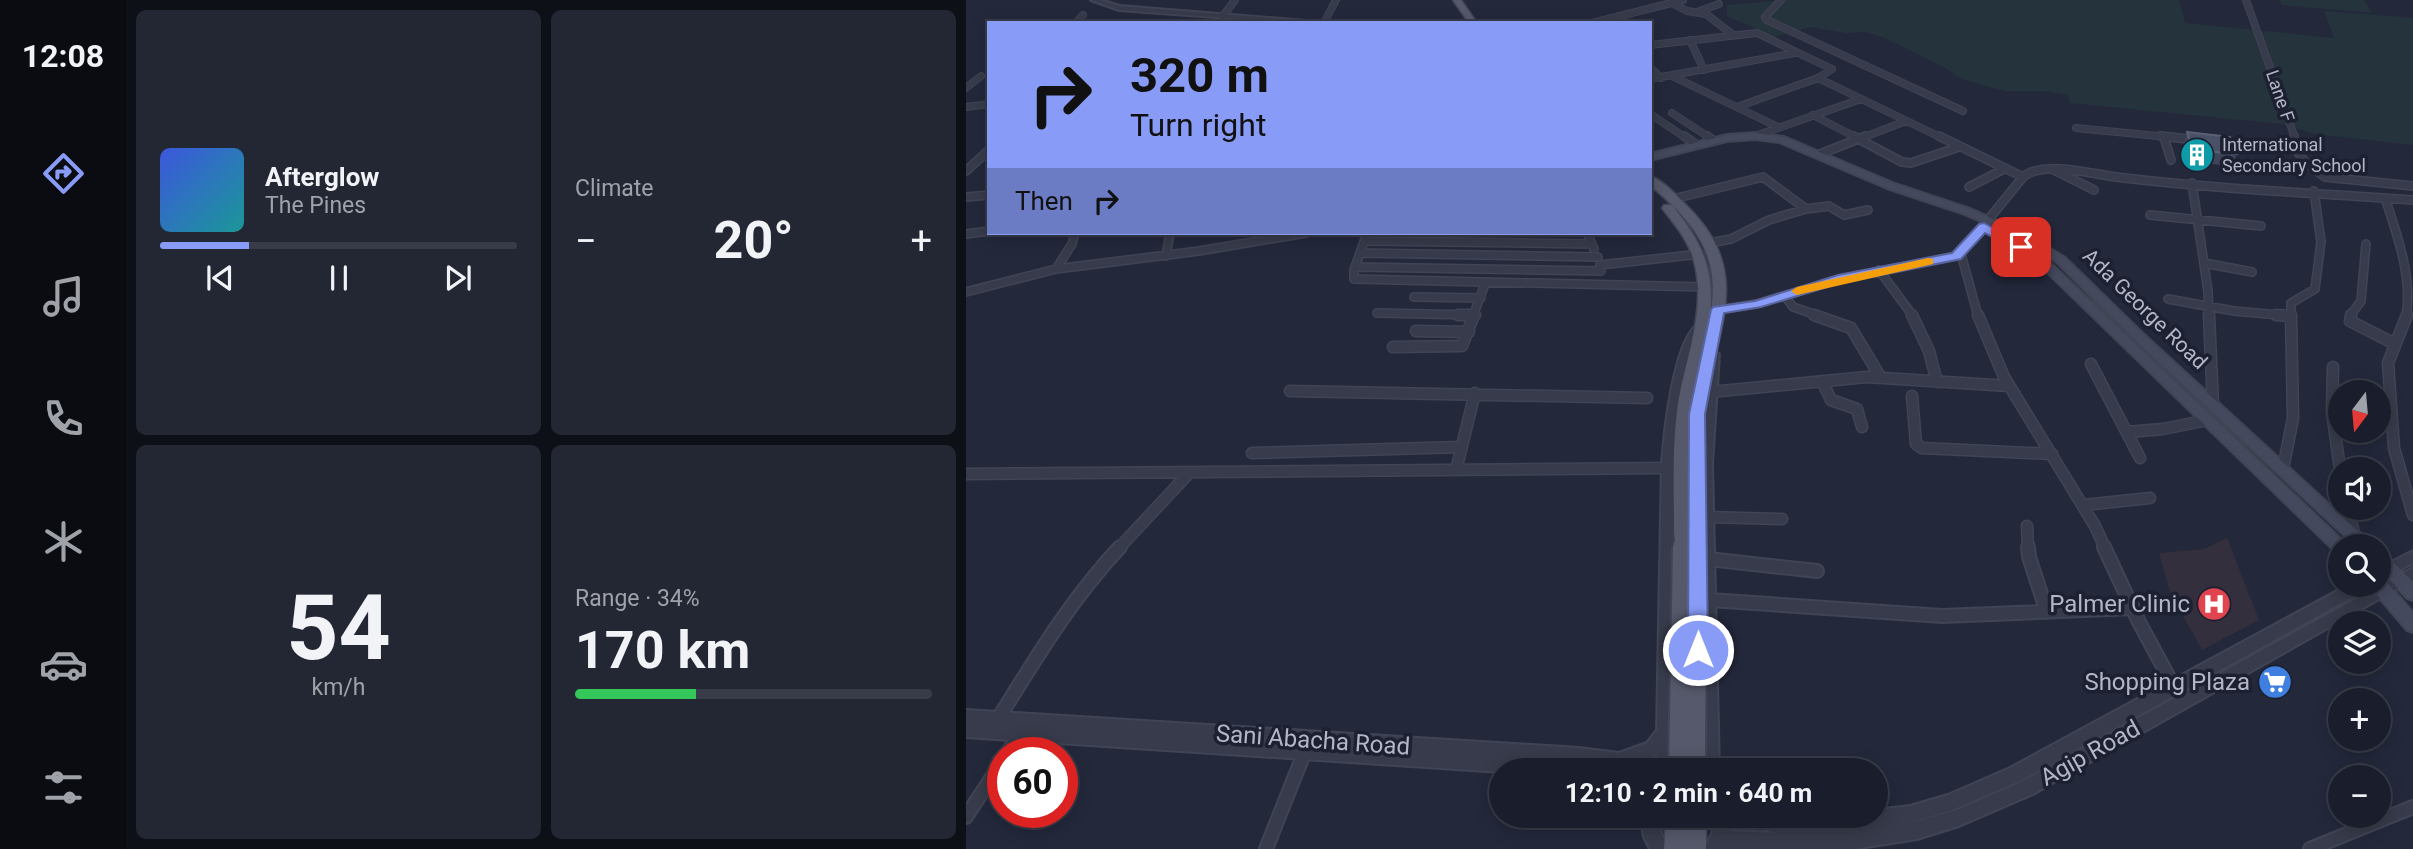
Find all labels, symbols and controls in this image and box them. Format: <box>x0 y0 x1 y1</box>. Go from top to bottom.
text: 12:08 <box>22 37 104 75</box>
text: 320 m <box>1130 47 1269 104</box>
icon: right <box>1015 49 1106 140</box>
street label: Lane F <box>2262 67 2299 125</box>
text: Turn right <box>1130 106 1266 144</box>
place label: International Secondary School <box>2222 134 2366 176</box>
building icon: International Secondary School <box>2178 136 2216 174</box>
icon: directions <box>39 149 88 198</box>
text: Afterglow <box>265 162 379 192</box>
text: Climate <box>575 175 654 202</box>
icon: right <box>1087 182 1125 220</box>
text: Then <box>1015 186 1073 216</box>
text: The Pines <box>265 192 366 219</box>
text: 20° <box>714 210 794 271</box>
pin <box>1991 217 2051 277</box>
text: − <box>575 219 597 263</box>
text: + <box>910 219 932 263</box>
icon: arrive <box>2002 228 2040 266</box>
street label: Ada George Road <box>2078 244 2212 374</box>
icon: previous <box>201 259 239 297</box>
icon: pause <box>320 259 358 297</box>
icon: next <box>439 259 477 297</box>
icon: music <box>39 272 88 321</box>
north arrow <box>2328 380 2390 443</box>
map controls <box>2328 380 2391 828</box>
icon: phone <box>39 394 88 443</box>
button: sound <box>2328 457 2391 520</box>
icon: climate <box>39 517 88 566</box>
button: search <box>2328 534 2391 597</box>
text: 54 <box>286 575 391 681</box>
text: Range · 34% <box>575 585 700 612</box>
hospital icon: Palmer Clinic <box>2195 585 2233 623</box>
place label: Palmer Clinic <box>2049 590 2190 618</box>
button: layers <box>2328 611 2391 674</box>
position arrow <box>1661 613 1735 687</box>
text: 170 km <box>575 620 750 681</box>
icon: car <box>39 640 88 689</box>
supermarket icon: Shopping Plaza <box>2256 663 2294 701</box>
place label: Shopping Plaza <box>2084 668 2250 696</box>
text: km/h <box>312 674 366 701</box>
button: + <box>2328 688 2391 751</box>
street label: Agip Road <box>2035 714 2145 792</box>
street label: Sani Abacha Road <box>1215 719 1411 761</box>
speed limit sign: 60 <box>987 737 1078 828</box>
icon: filters <box>39 763 88 812</box>
button: − <box>2328 765 2391 828</box>
text: 12:10 · 2 min · 640 m <box>1565 778 1812 808</box>

